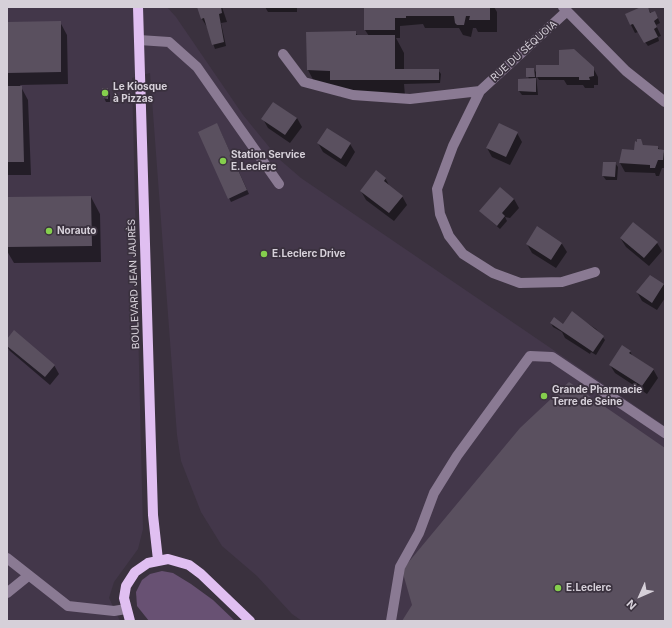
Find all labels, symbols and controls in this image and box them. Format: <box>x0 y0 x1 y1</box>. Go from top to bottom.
street label: RUE DU SÉQUOIA <box>488 18 560 84</box>
place label: Le Kiosque à Pizzas <box>113 81 167 104</box>
marker: Le Kiosque à Pizzas <box>100 88 110 98</box>
place label: Station Service E.Leclerc <box>231 149 305 172</box>
marker: Station Service E.Leclerc <box>218 156 228 166</box>
street label: BOULEVARD JEAN JAURÈS <box>126 219 142 349</box>
place label: Norauto <box>57 225 96 237</box>
marker: Norauto <box>44 226 54 236</box>
place label: E.Leclerc Drive <box>272 248 346 260</box>
marker: E.Leclerc Drive <box>259 249 269 259</box>
place label: Grande Pharmacie Terre de Seine <box>552 384 642 408</box>
marker: Grande Pharmacie Terre de Seine <box>539 391 549 401</box>
north arrow <box>620 576 660 616</box>
place label: E.Leclerc <box>566 582 611 594</box>
marker: E.Leclerc <box>553 583 563 593</box>
text: N <box>624 597 639 612</box>

